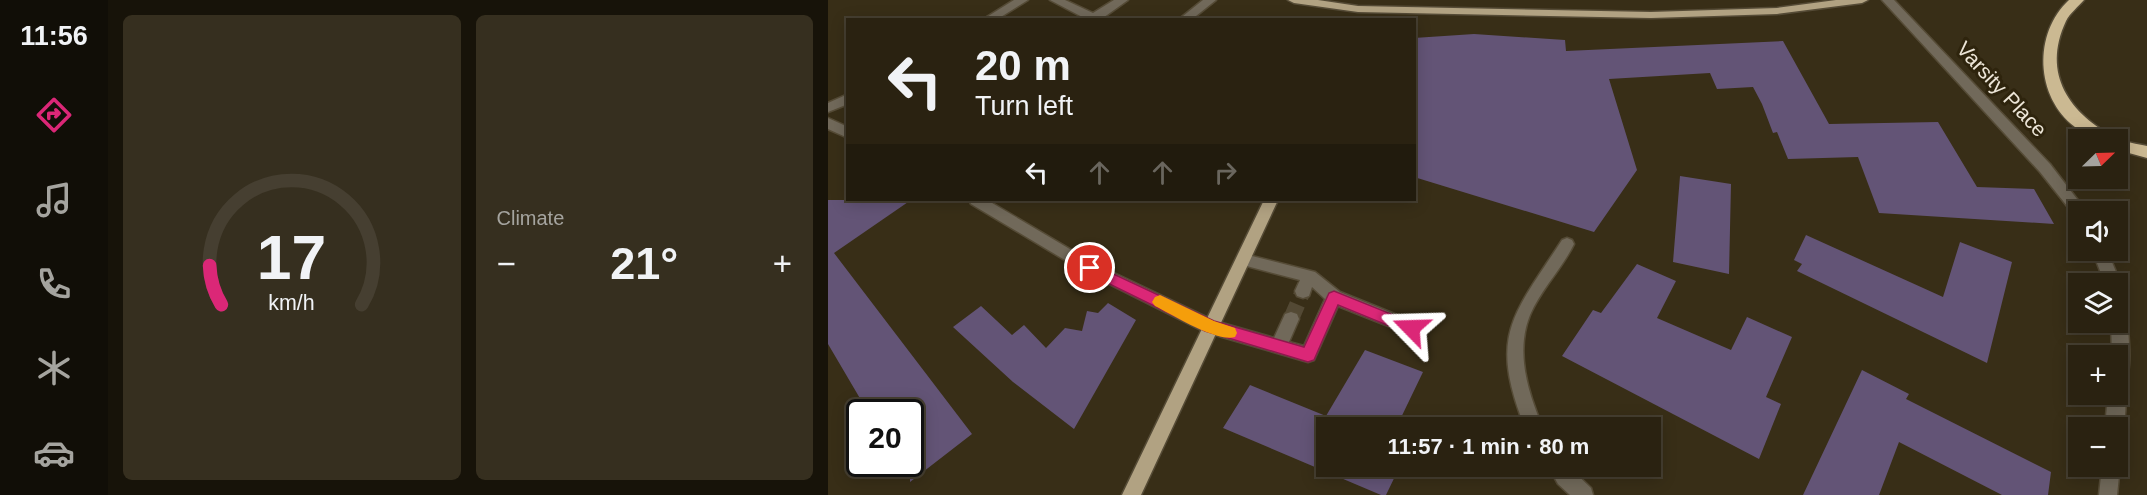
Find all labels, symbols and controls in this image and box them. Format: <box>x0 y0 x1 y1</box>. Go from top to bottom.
text: 11:56 <box>20 21 88 51</box>
street label: Varsity Place <box>1952 37 2052 141</box>
icon: left <box>876 42 954 120</box>
text: 20 m <box>975 42 1071 89</box>
text: Turn left <box>975 91 1073 121</box>
icon: directions <box>33 94 75 136</box>
north arrow <box>2068 129 2128 189</box>
map controls <box>2068 129 2128 477</box>
icon: left <box>1020 156 1053 189</box>
icon: ahead <box>1083 156 1116 189</box>
icon: ahead <box>1146 156 1179 189</box>
icon: right <box>1209 156 1242 189</box>
icon: music <box>33 179 75 221</box>
button: sound <box>2068 201 2128 261</box>
text: Climate <box>497 207 564 229</box>
text: 17 <box>257 223 326 292</box>
text: 21° <box>610 238 678 289</box>
pin <box>1064 242 1115 293</box>
text: − <box>497 245 516 282</box>
text: + <box>773 245 792 282</box>
icon: arrive <box>1073 251 1106 284</box>
icon: phone <box>33 263 75 305</box>
button: layers <box>2068 273 2128 333</box>
text: km/h <box>269 291 315 315</box>
position arrow <box>1379 296 1443 360</box>
button: + <box>2068 345 2128 405</box>
icon: climate <box>33 347 75 389</box>
speed limit sign: 20 <box>846 399 924 477</box>
button: − <box>2068 417 2128 477</box>
icon: car <box>33 432 75 474</box>
text: 11:57 · 1 min · 80 m <box>1388 434 1589 459</box>

